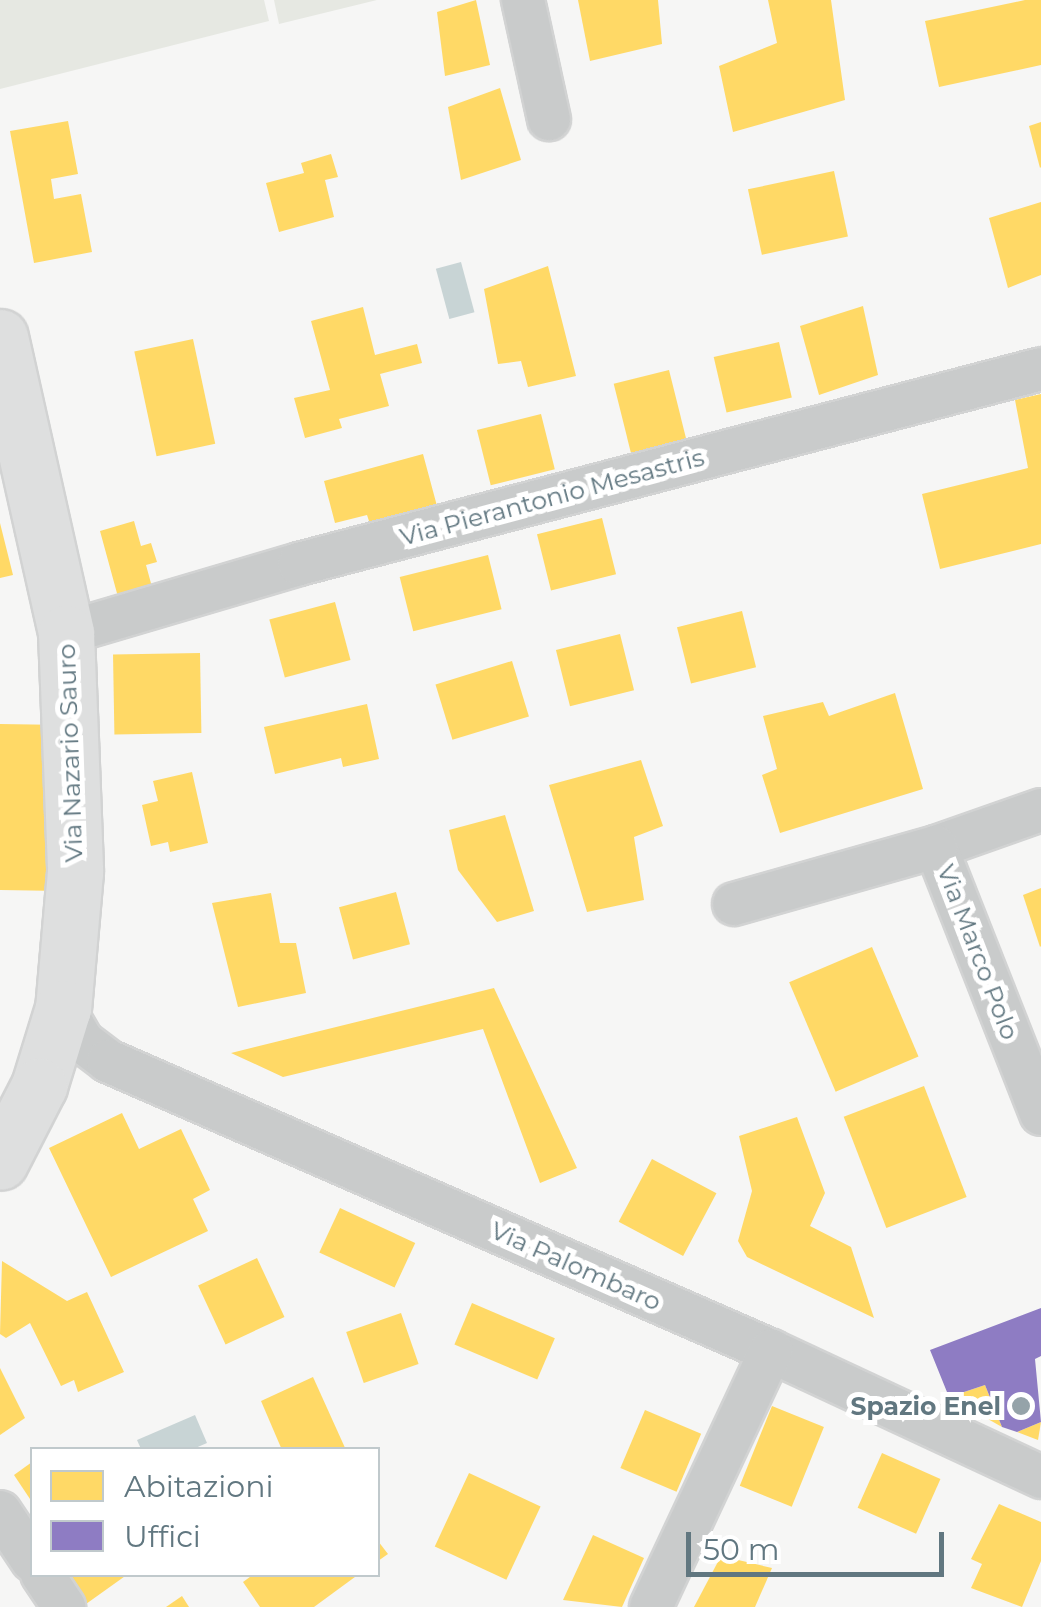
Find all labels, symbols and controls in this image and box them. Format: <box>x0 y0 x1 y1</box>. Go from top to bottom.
street label: Via Pierantonio Mesastris <box>397 442 707 552</box>
street label: Via Nazario Sauro <box>51 643 89 863</box>
street label: Via Marco Polo <box>931 860 1025 1044</box>
street label: Via Palombaro <box>486 1215 666 1317</box>
place label: Spazio Enel <box>851 1391 1001 1421</box>
marker: Spazio Enel <box>1010 1395 1032 1417</box>
legend <box>30 1447 380 1577</box>
text: Abitazioni <box>124 1468 274 1505</box>
scale bar <box>691 1512 948 1574</box>
text: Uffici <box>124 1518 201 1555</box>
text: 50 m <box>703 1531 780 1568</box>

